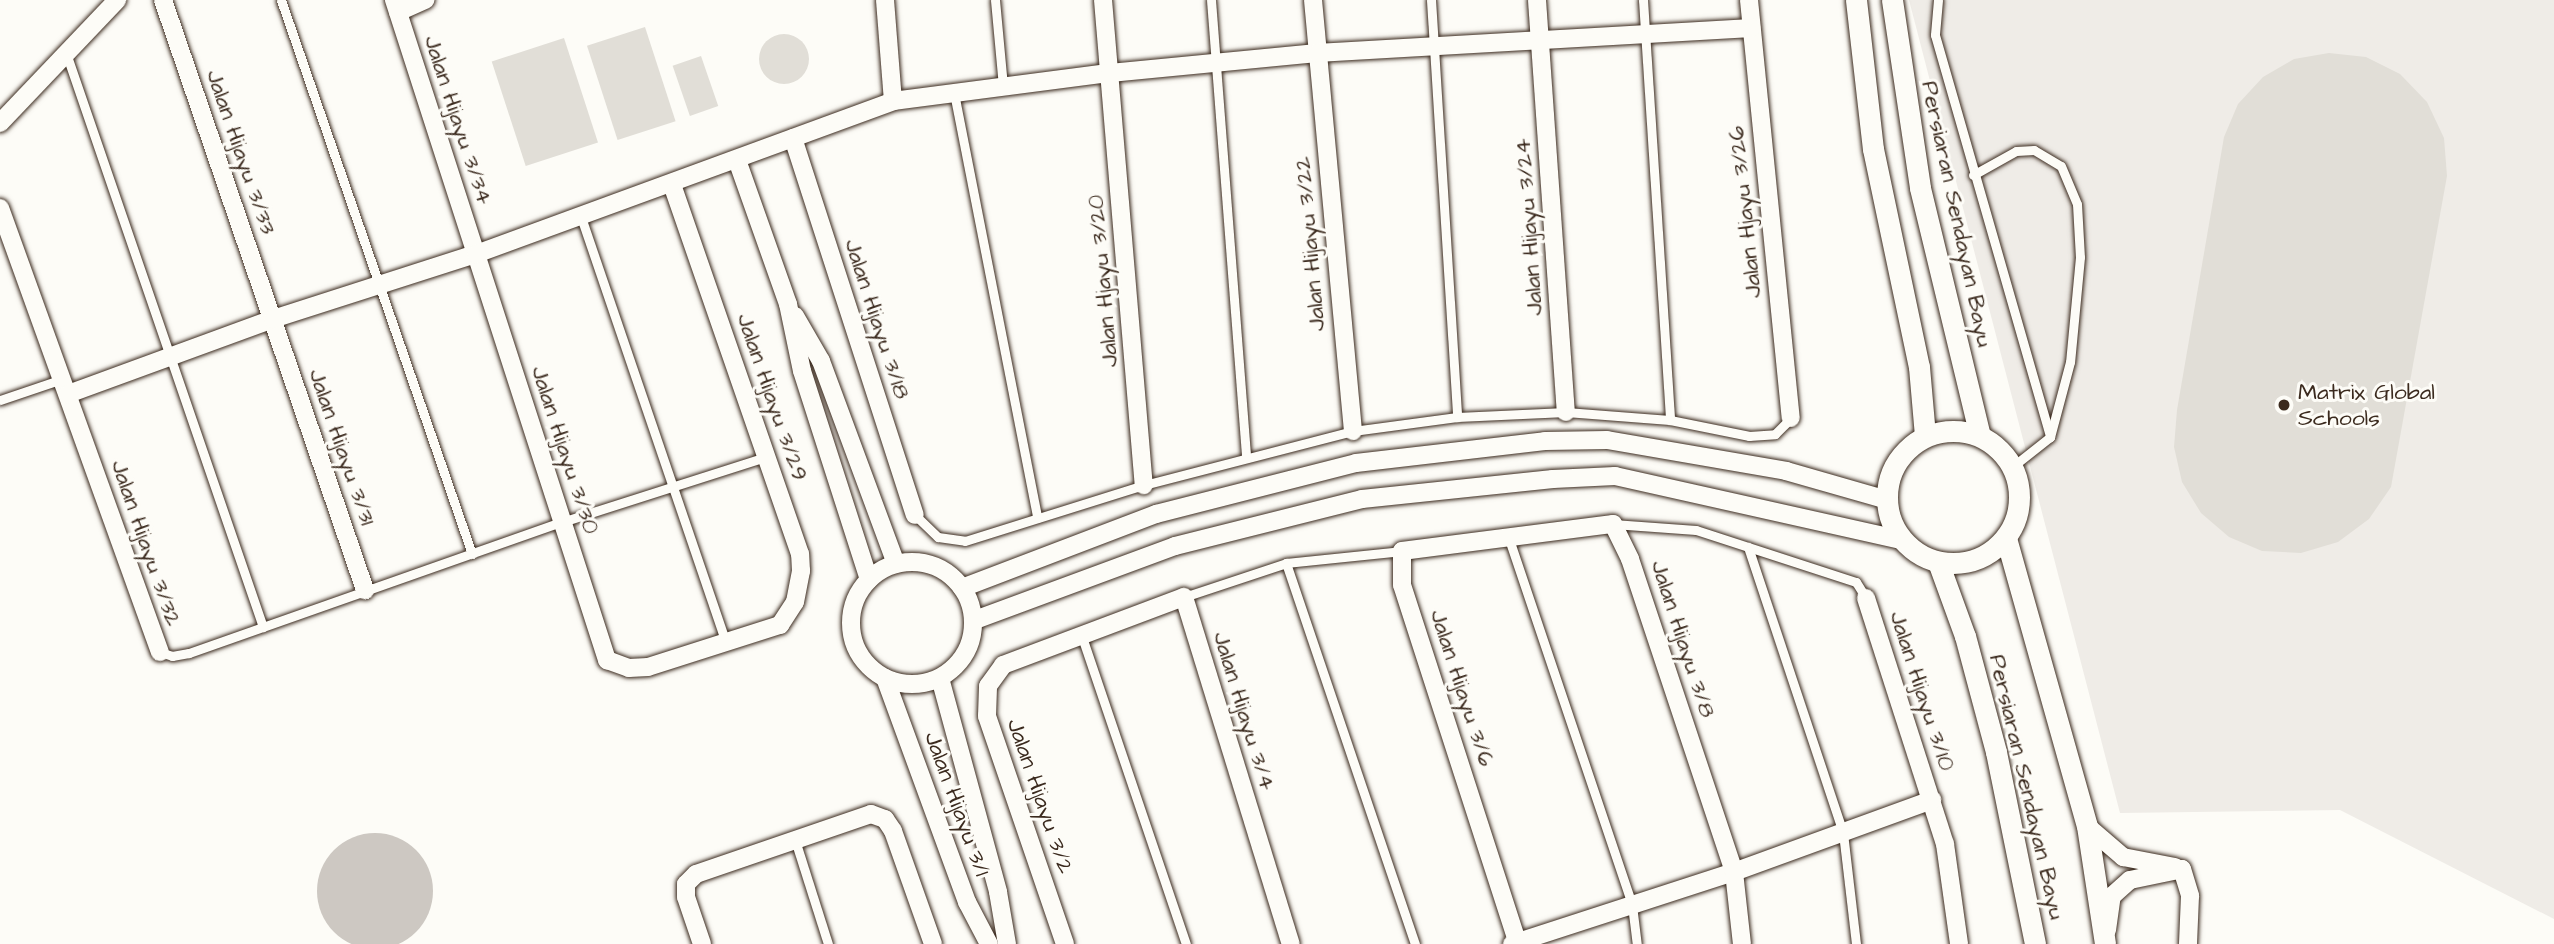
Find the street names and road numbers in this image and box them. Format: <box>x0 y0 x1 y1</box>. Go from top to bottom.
street label: Jalan Hijayu 3/34 <box>418 32 498 208</box>
street label: Jalan Hijayu 3/33 <box>200 66 282 238</box>
street label: Persiaran Sendayan Bayu <box>1915 78 1999 350</box>
street label: Jalan Hjayu 3/26 <box>1722 125 1768 299</box>
street label: Jalan Hijayu 3/24 <box>1509 137 1549 317</box>
street label: Jalan Hijayu 3/22 <box>1289 156 1331 332</box>
street label: Jalan Hjayu 3/20 <box>1082 194 1124 368</box>
street label: Jalan Hijayu 3/18 <box>838 235 916 403</box>
street label: Jalan Hijayu 3/29 <box>730 310 814 484</box>
street label: Jalan Hijayu 3/30 <box>525 363 605 537</box>
street label: Jalan Hijayu 3/31 <box>302 365 382 529</box>
street label: Jalan Hijayu 3/32 <box>105 456 187 630</box>
street label: Jalan Hijayu 3/8 <box>1645 557 1721 721</box>
street label: Jalan Hijayu 3/6 <box>1424 606 1500 770</box>
street label: Jalan Hijayu 3/10 <box>1883 608 1961 774</box>
street label: Jalan Hijayu 3/4 <box>1207 628 1281 794</box>
street label: Persiaran Sendayan Bayu <box>1983 652 2071 922</box>
street label: Jalan Hijayu 3/2 <box>1001 715 1079 877</box>
street label: Jalan Hijayu 3/1 <box>918 728 996 880</box>

